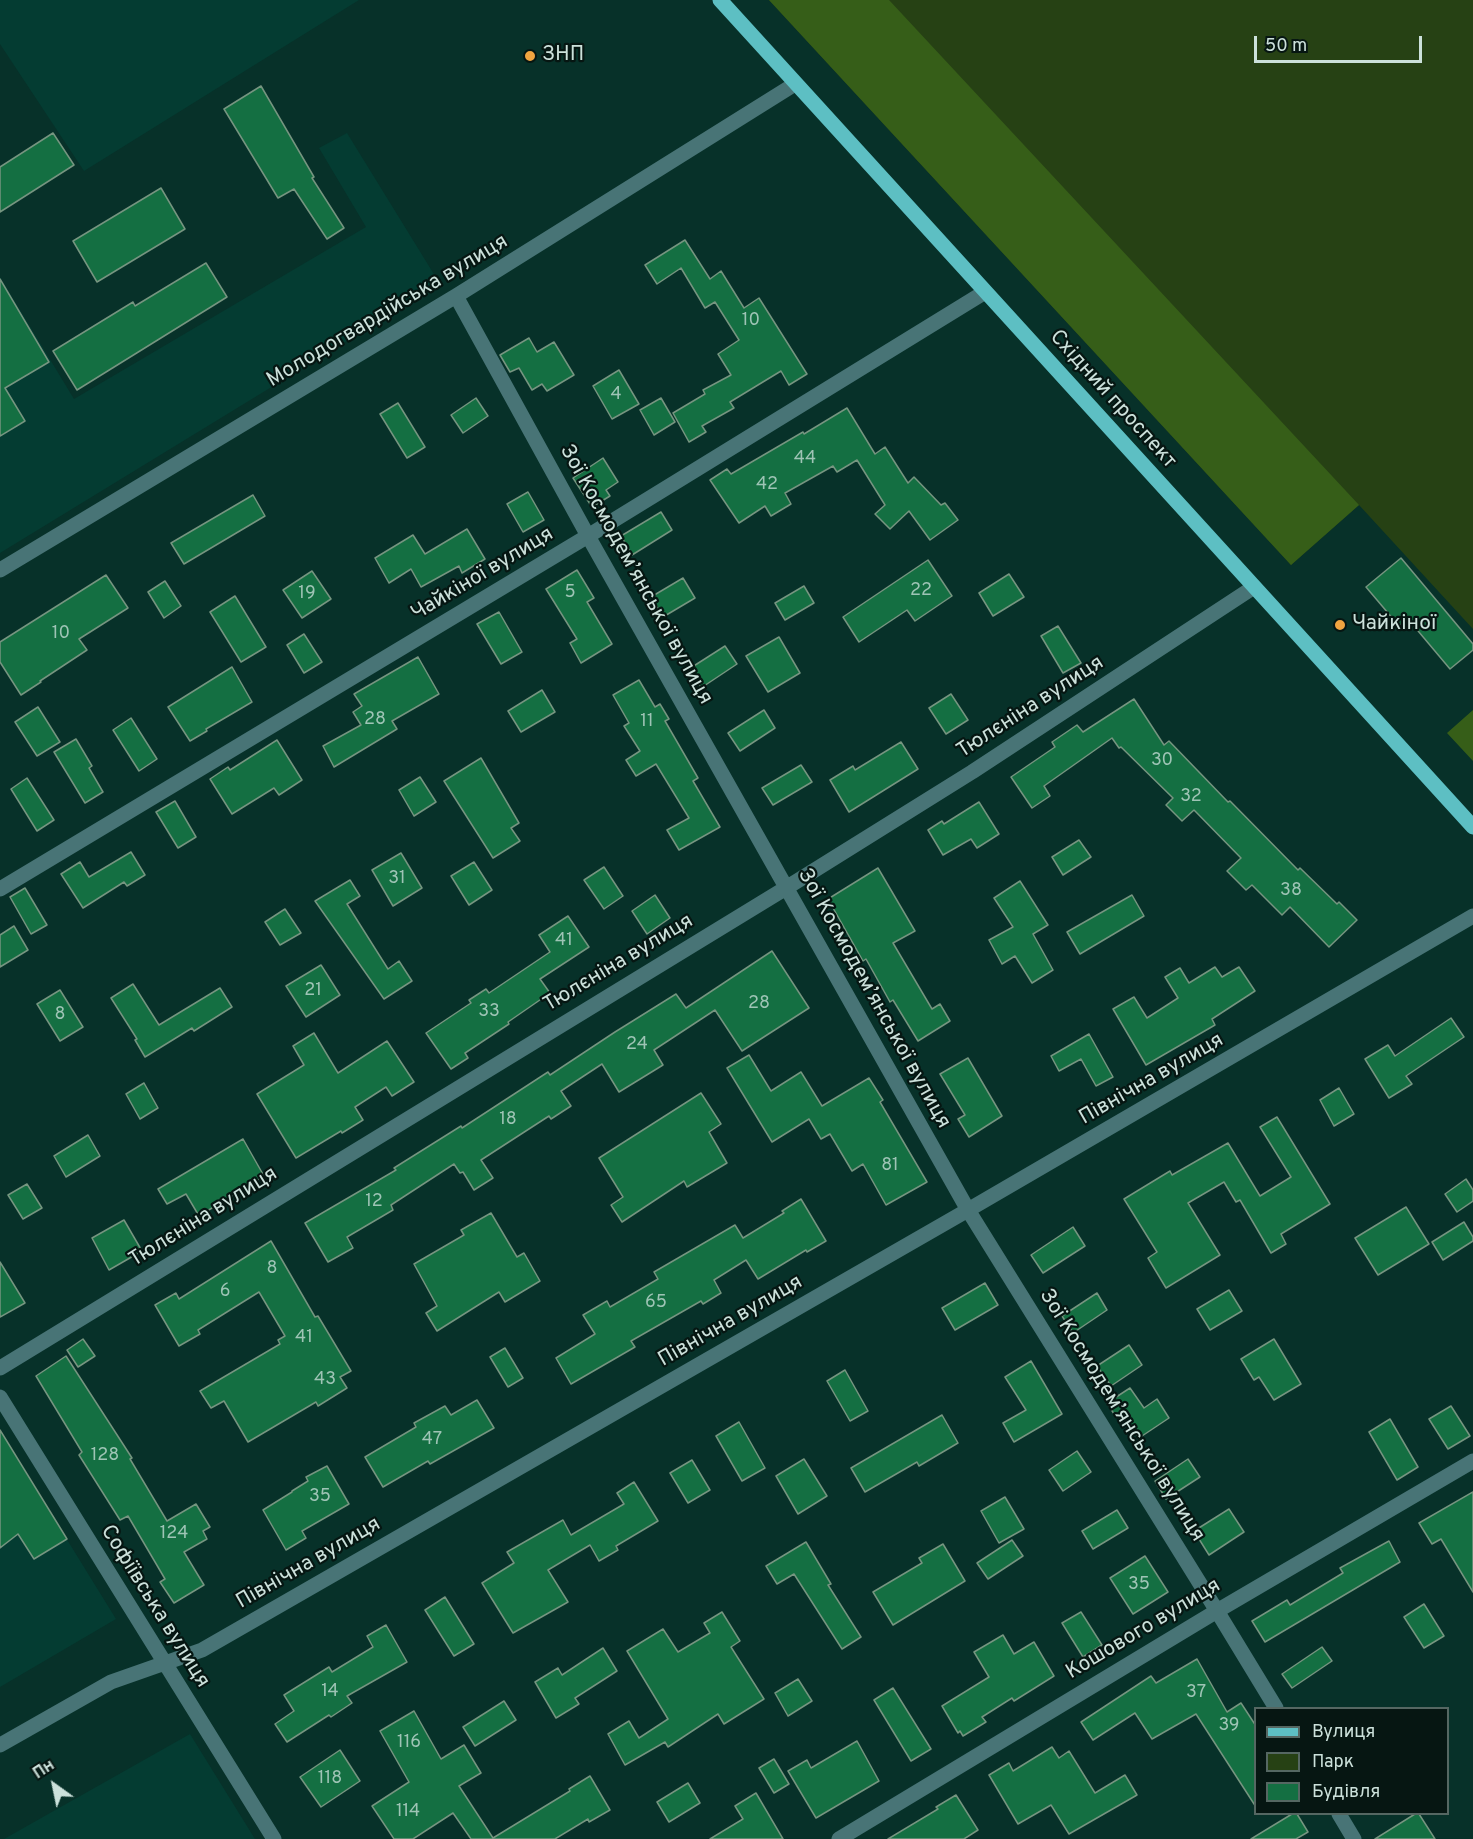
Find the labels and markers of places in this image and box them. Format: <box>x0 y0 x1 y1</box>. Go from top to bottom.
place label: ЗНП <box>542 43 584 69</box>
marker: ЗНП <box>523 49 537 63</box>
place label: Чайкіної <box>1352 612 1436 638</box>
marker: Чайкіної <box>1333 618 1347 632</box>

